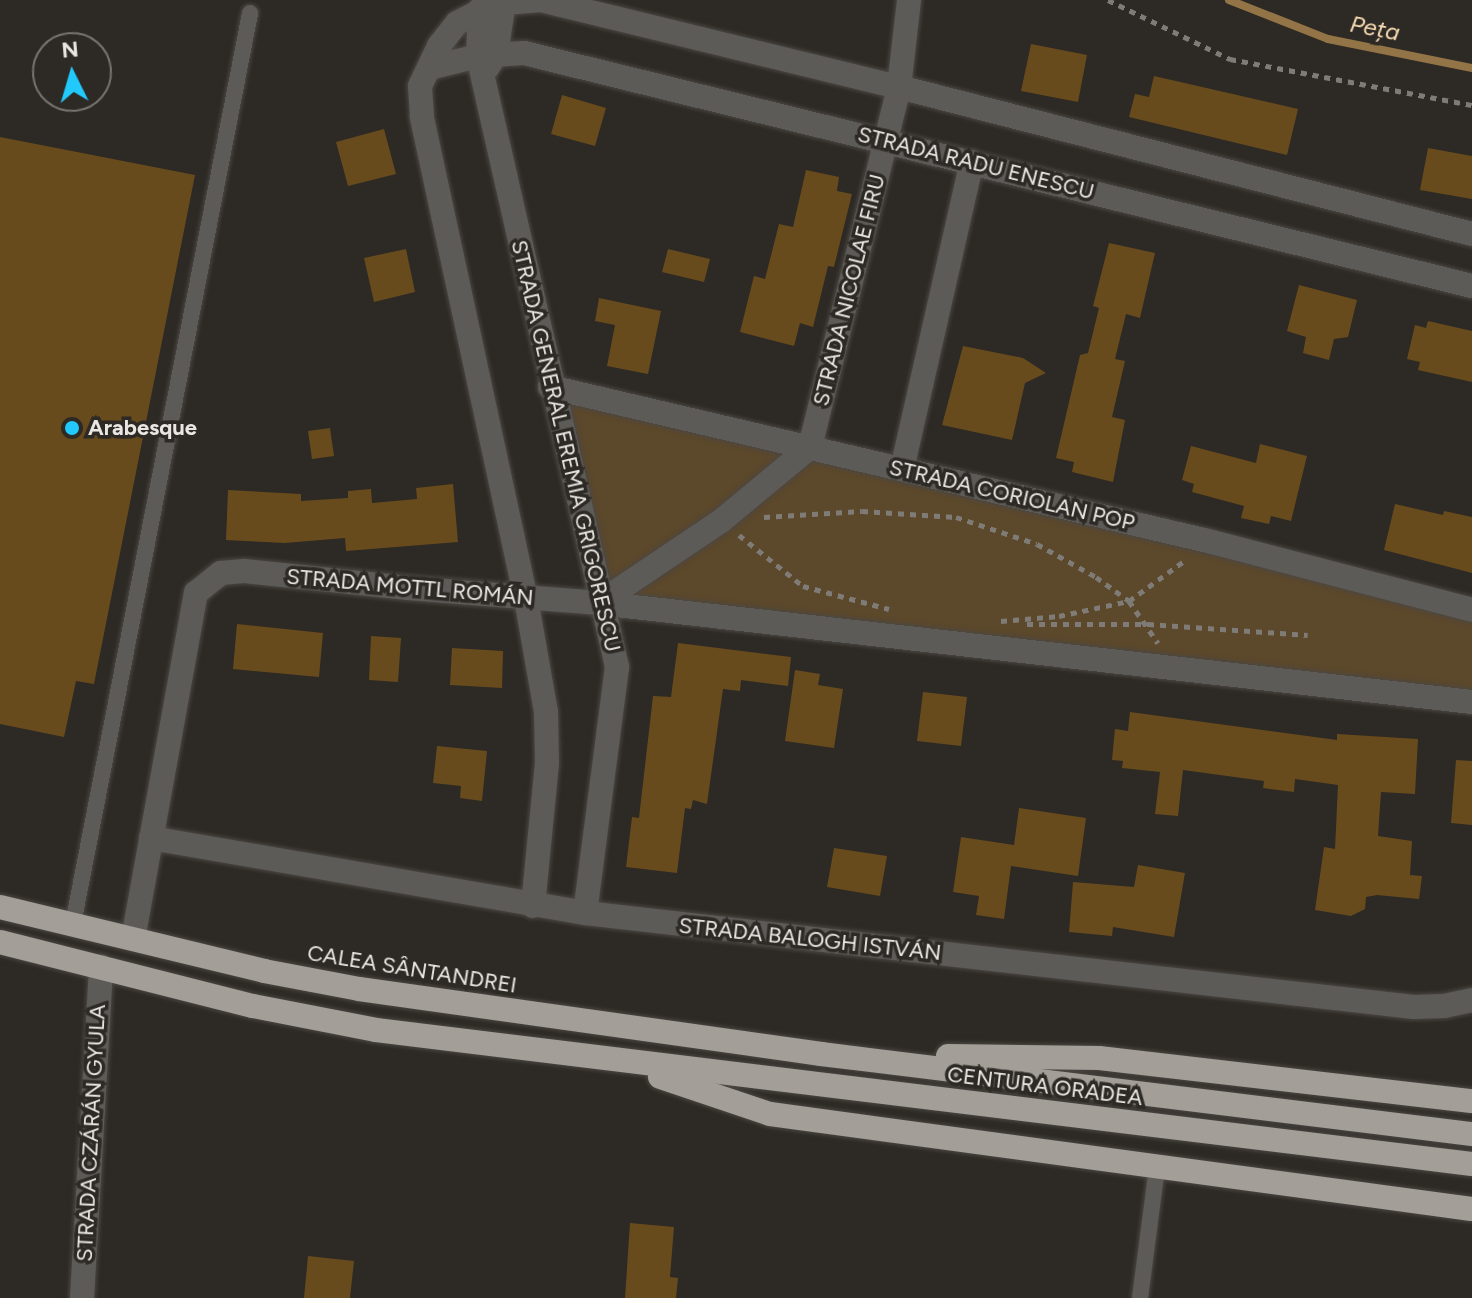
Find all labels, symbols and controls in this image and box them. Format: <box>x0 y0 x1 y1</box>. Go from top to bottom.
water label: Peța <box>1348 9 1402 47</box>
north arrow <box>32 32 112 112</box>
text: N <box>60 35 80 64</box>
street label: STRADA RADU ENESCU <box>855 121 1097 205</box>
street label: STRADA NICOLAE FIRU <box>807 171 891 409</box>
street label: STRADA GENERAL EREMIA GRIGORESCU <box>506 237 626 655</box>
place label: Arabesque <box>88 415 197 441</box>
marker: Arabesque <box>63 419 81 437</box>
street label: STRADA CORIOLAN POP <box>887 454 1137 536</box>
street label: STRADA MOTTL ROMÁN <box>285 563 535 611</box>
street label: STRADA BALOGH ISTVÁN <box>677 912 943 966</box>
street label: CALEA SÂNTANDREI <box>306 939 518 999</box>
street label: STRADA CZÁRÁN GYULA <box>71 1004 111 1262</box>
street label: CENTURA ORADEA <box>946 1061 1144 1111</box>

